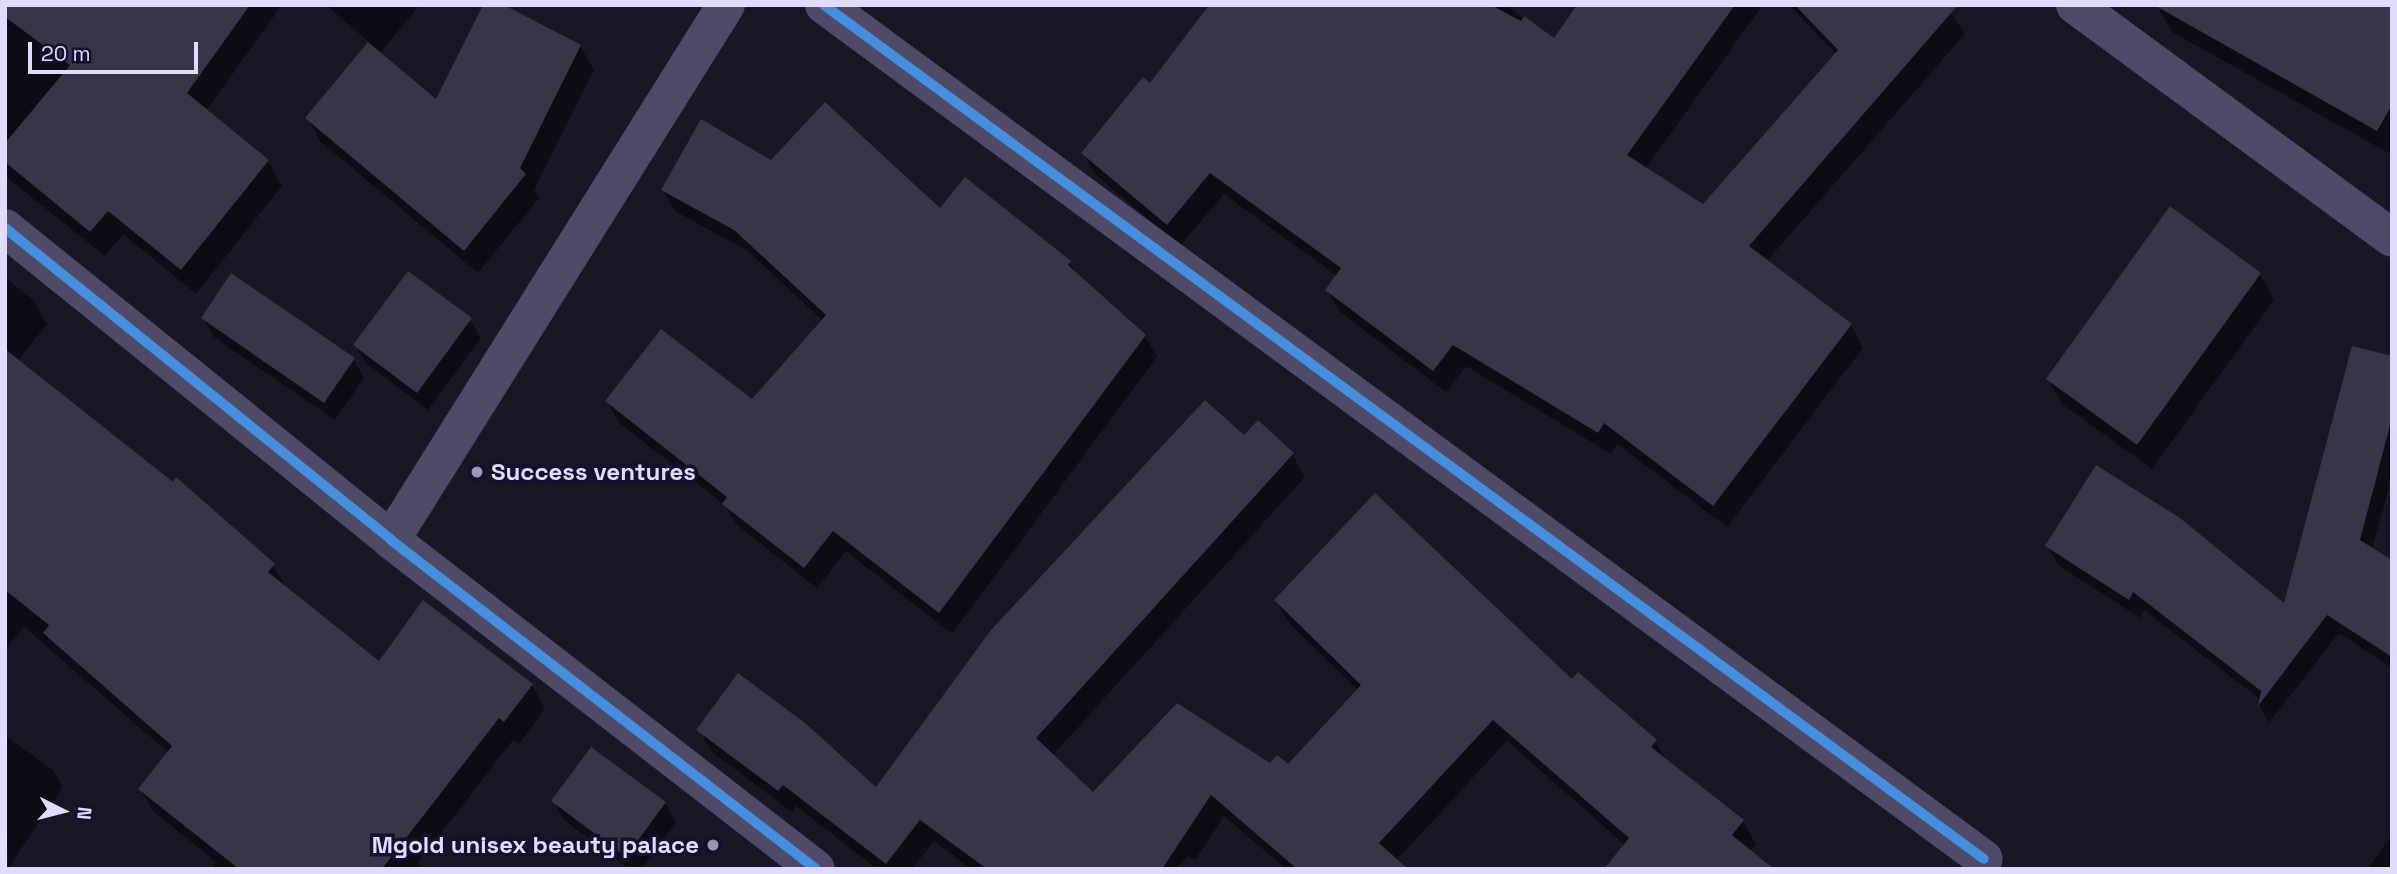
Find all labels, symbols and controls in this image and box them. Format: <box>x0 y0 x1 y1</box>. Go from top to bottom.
scale bar <box>32 28 201 72</box>
text: 20 m <box>41 40 91 67</box>
place label: Success ventures <box>491 458 696 486</box>
marker: Success ventures <box>469 464 485 480</box>
north arrow <box>28 776 98 846</box>
text: N <box>71 806 97 821</box>
place label: Mgold unisex beauty palace <box>372 831 699 859</box>
marker: Mgold unisex beauty palace <box>705 837 721 853</box>

